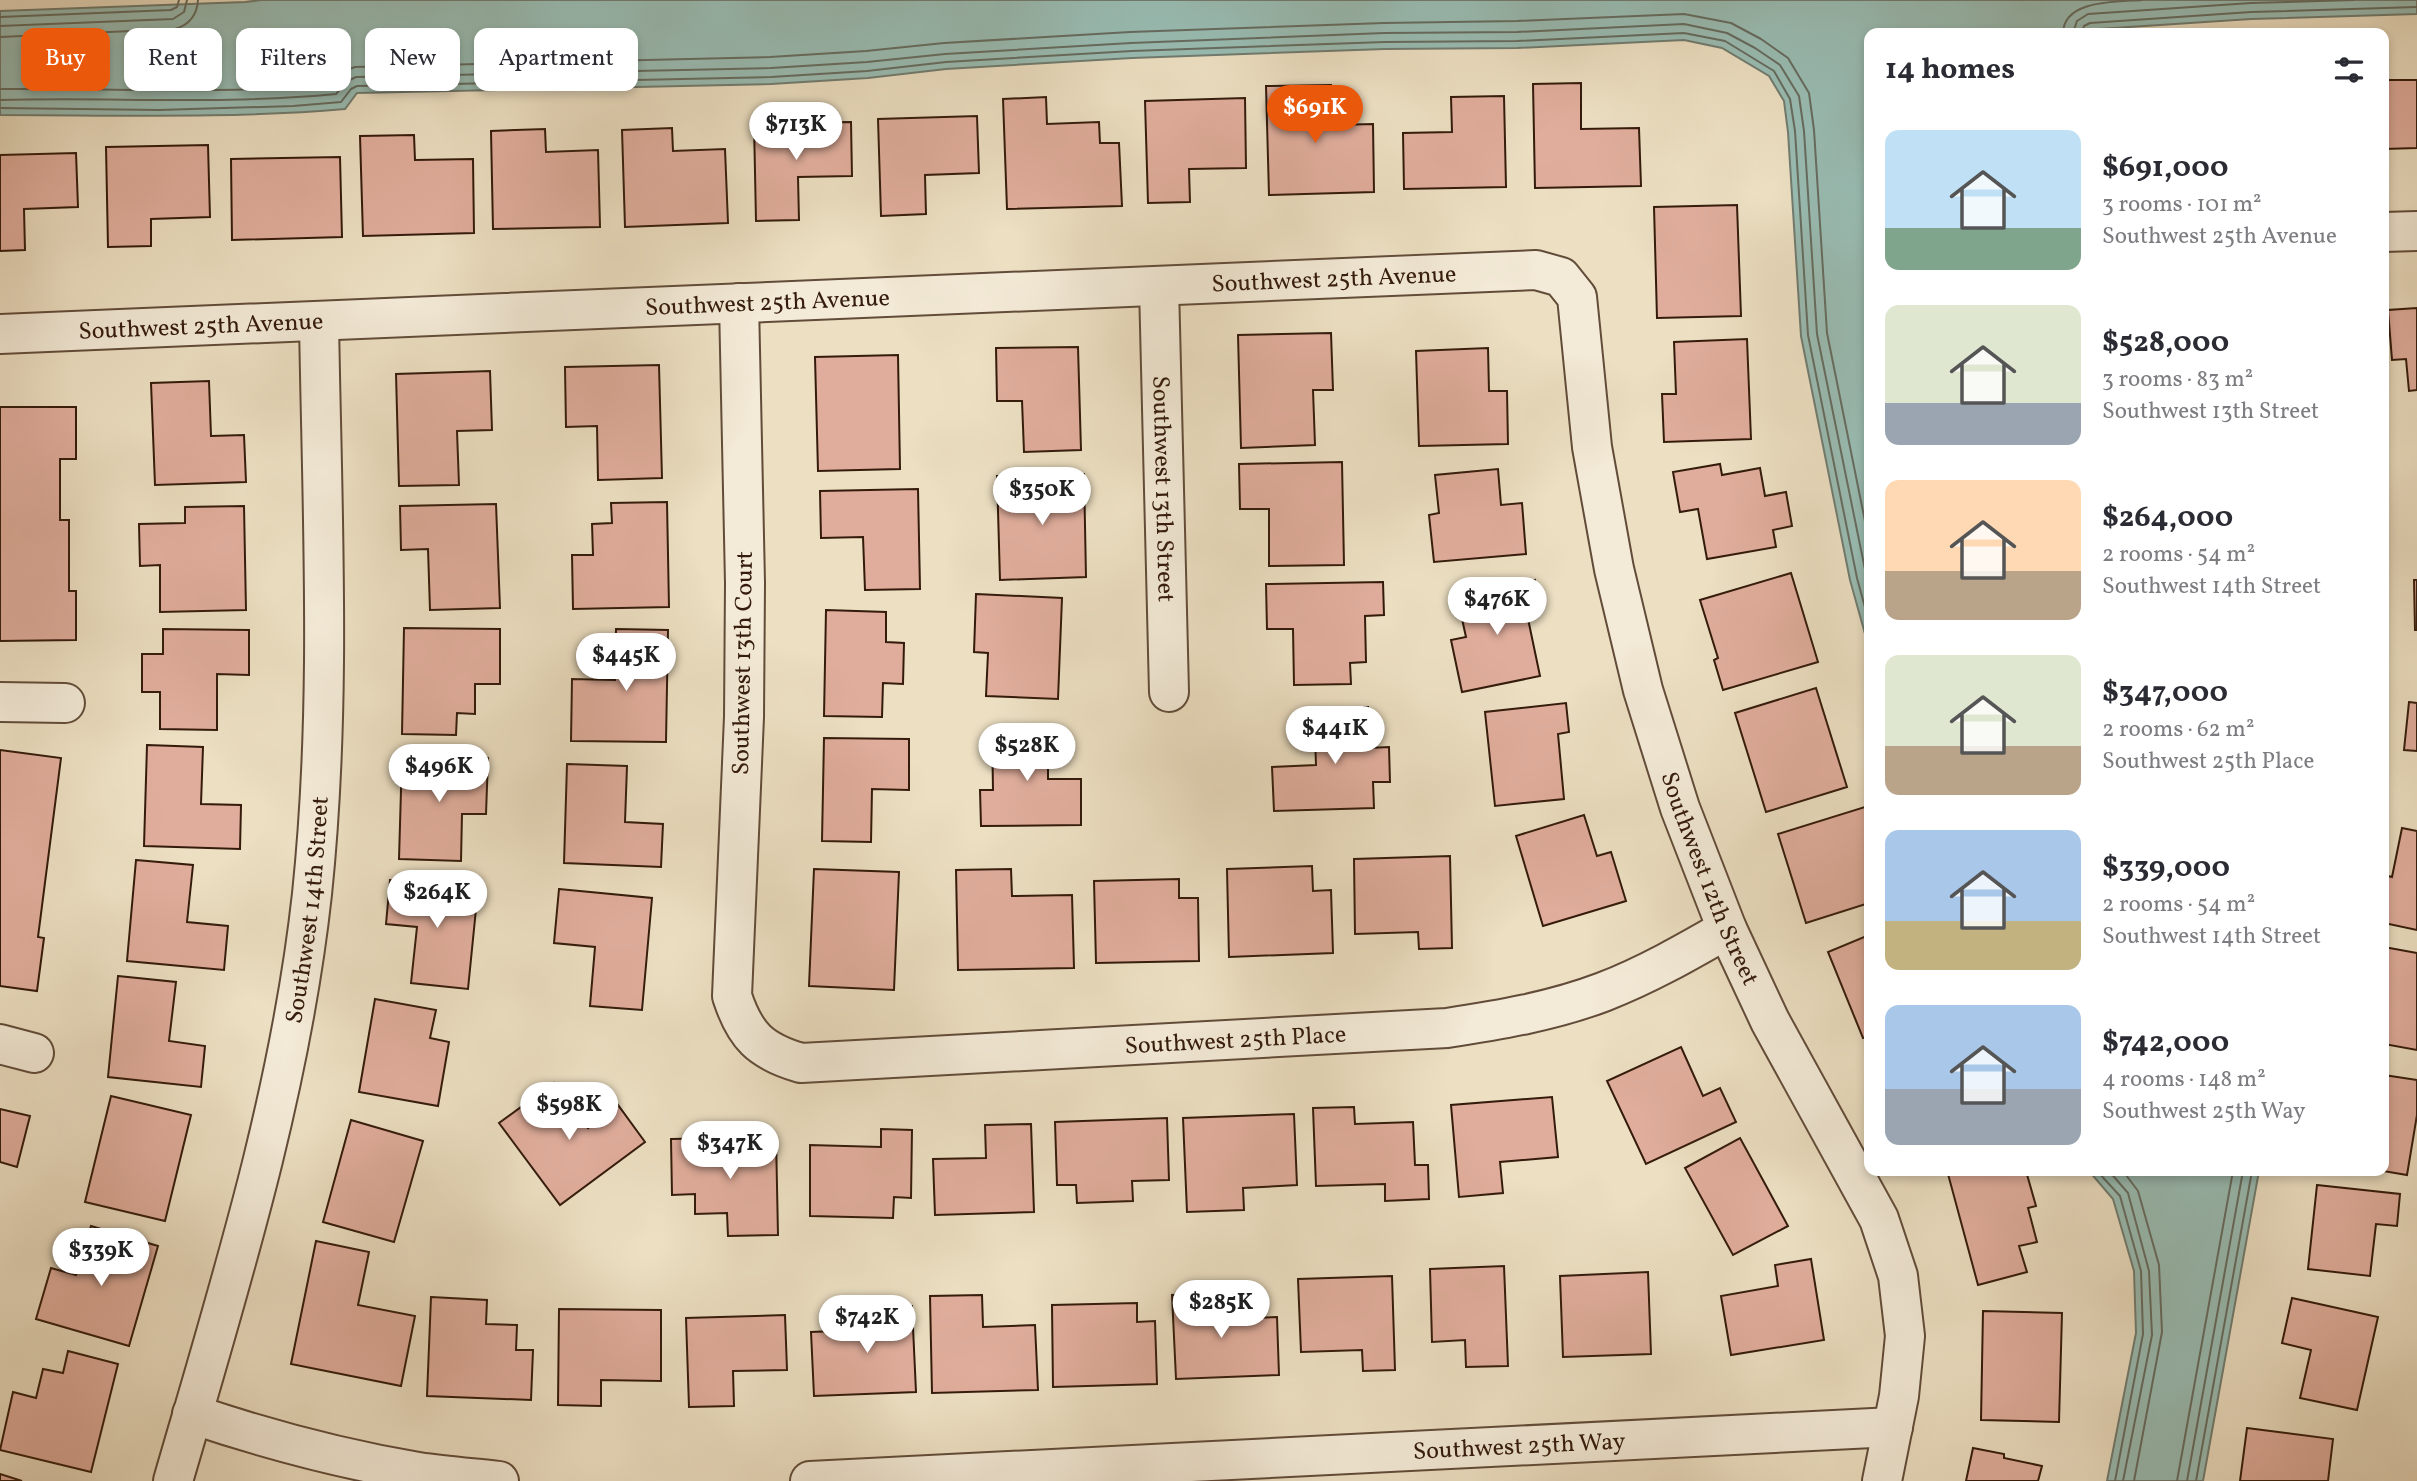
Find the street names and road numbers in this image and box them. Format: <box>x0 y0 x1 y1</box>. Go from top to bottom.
street label: Southwest 25th Avenue <box>1211 258 1457 303</box>
street label: Southwest 25th Avenue <box>644 282 891 326</box>
street label: Southwest 25th Avenue <box>78 306 324 350</box>
street label: Southwest 13th Street <box>1142 375 1182 603</box>
street label: Southwest 13th Court <box>725 551 763 775</box>
street label: Southwest 12th Street <box>1651 768 1766 992</box>
street label: Southwest 14th Street <box>278 795 339 1026</box>
street label: Southwest 25th Place <box>1124 1018 1347 1064</box>
street label: Southwest 25th Way <box>1412 1425 1626 1470</box>

